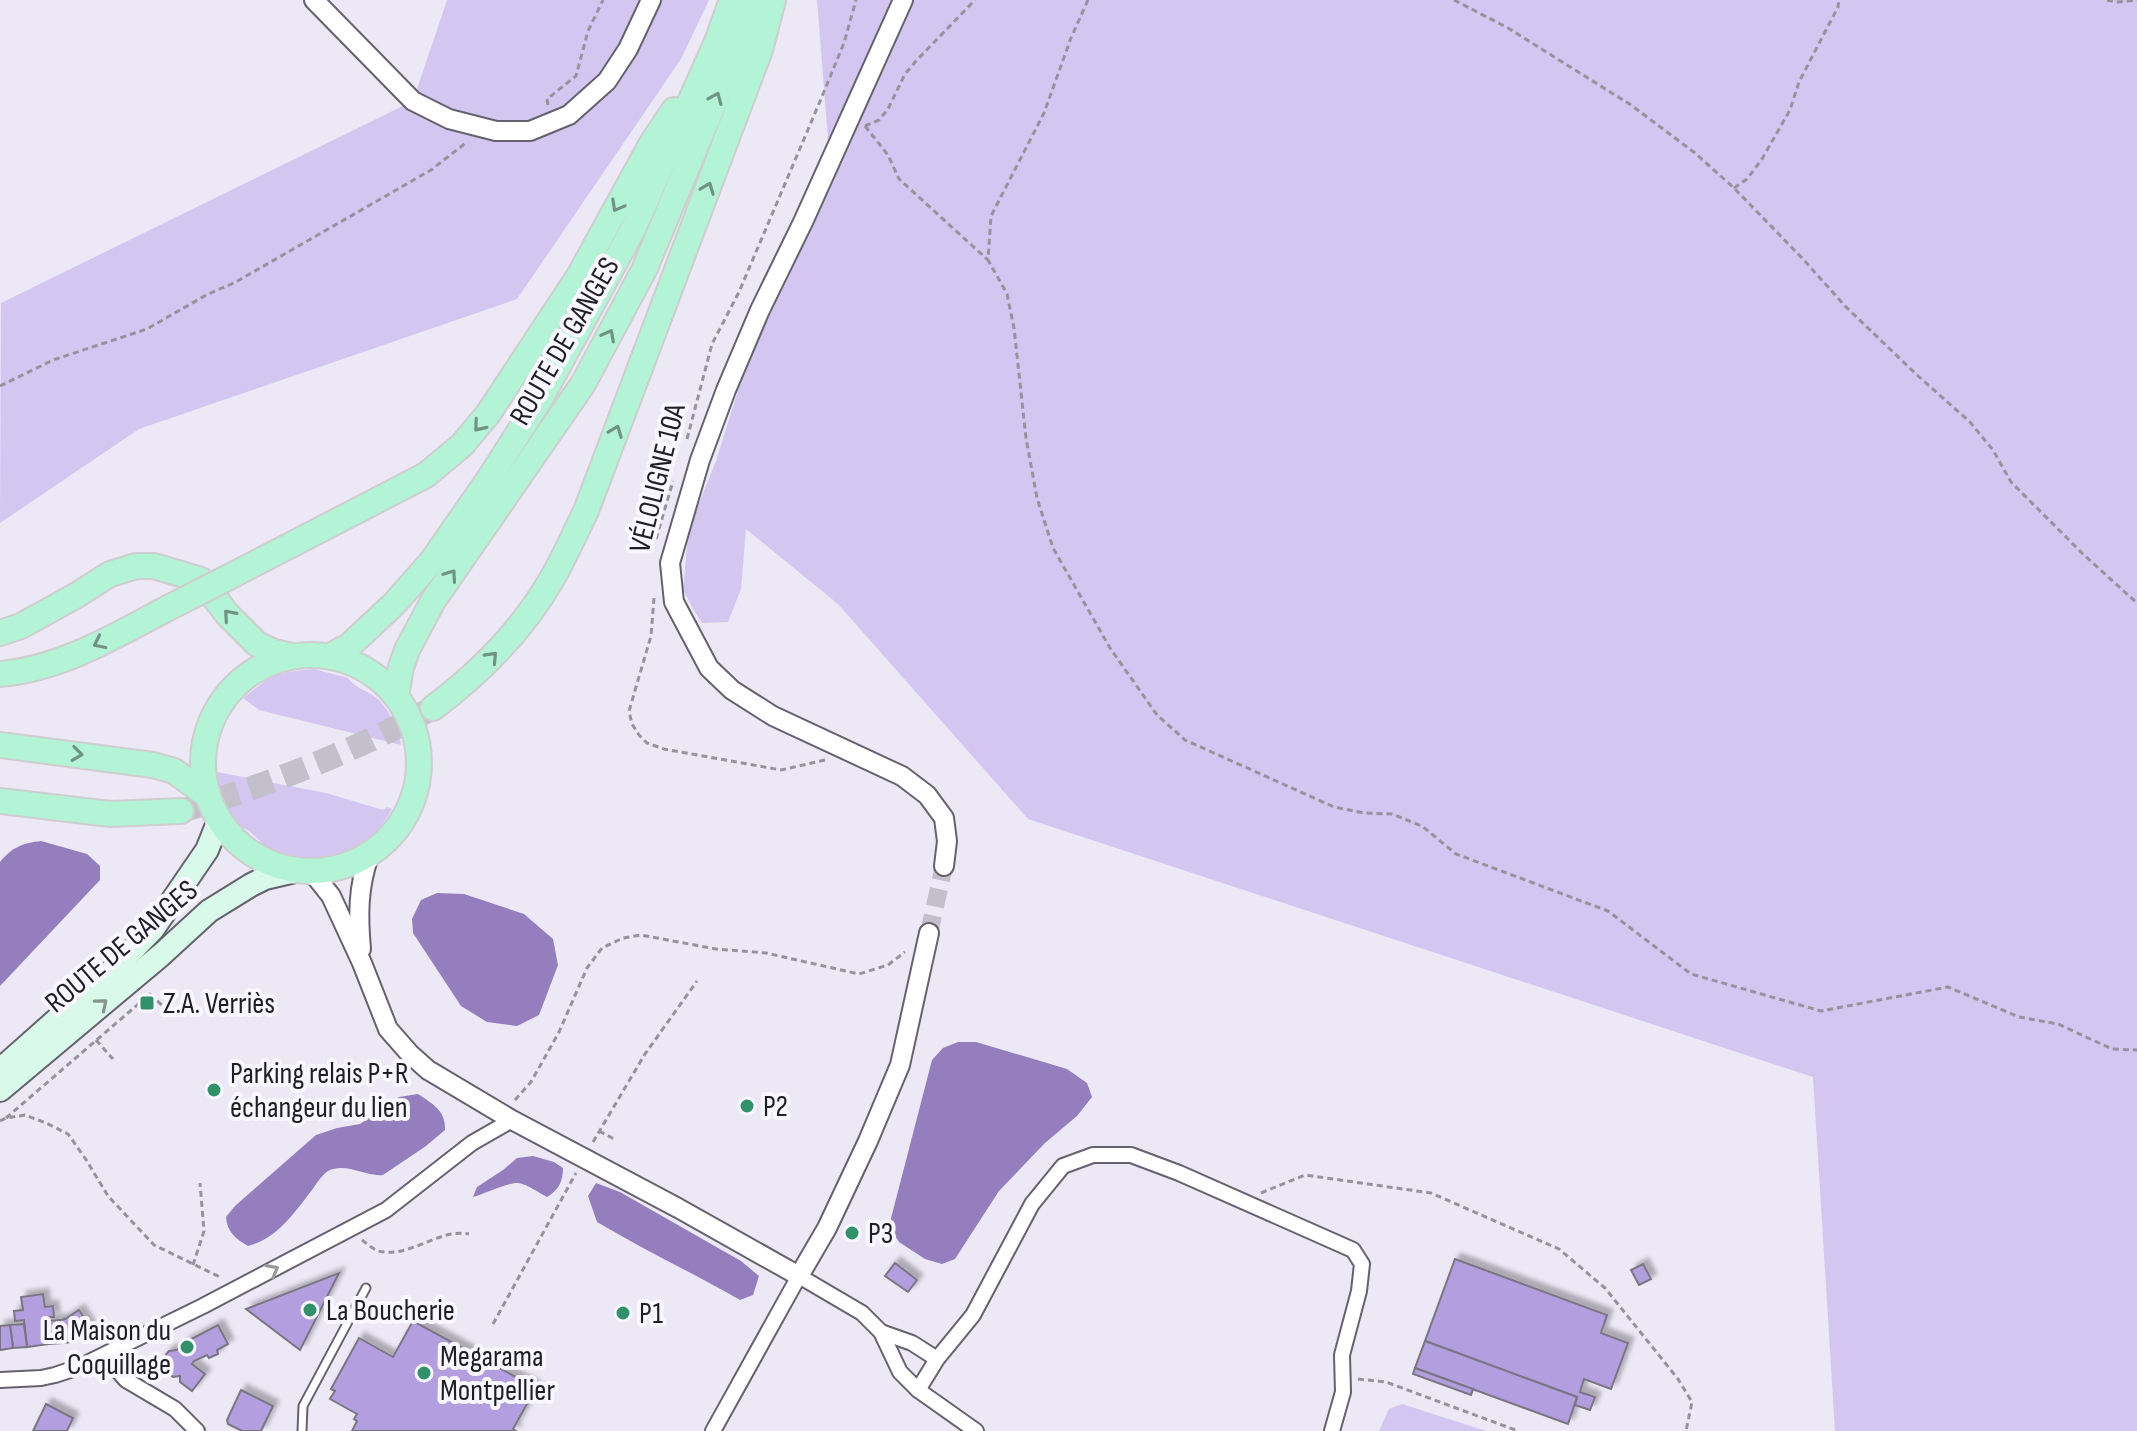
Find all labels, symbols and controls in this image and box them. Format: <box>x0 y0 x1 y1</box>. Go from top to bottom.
one-way arrow <box>706 92 722 106</box>
one-way arrow <box>698 182 715 196</box>
one-way arrow <box>612 198 627 213</box>
street label: ROUTE DE GANGES <box>502 251 627 432</box>
one-way arrow <box>599 329 615 343</box>
street label: VÉLOLIGNE 10A <box>622 400 694 557</box>
one-way arrow <box>474 417 489 431</box>
one-way arrow <box>606 425 623 439</box>
one-way arrow <box>441 570 456 584</box>
one-way arrow <box>224 610 238 624</box>
one-way arrow <box>92 634 107 649</box>
one-way arrow <box>483 652 497 667</box>
one-way arrow <box>71 746 84 763</box>
street label: ROUTE DE GANGES <box>38 873 205 1021</box>
place label: Z.A. Verriès <box>163 986 275 1022</box>
marker: Z.A. Verriès <box>138 994 156 1012</box>
one-way arrow <box>93 999 108 1014</box>
place label: Parking relais P+R échangeur du lien <box>230 1056 409 1126</box>
marker: Parking relais P+R échangeur du lien <box>205 1081 223 1099</box>
place label: P2 <box>763 1089 788 1125</box>
marker: P2 <box>738 1097 756 1115</box>
place label: P3 <box>868 1216 893 1252</box>
marker: P3 <box>843 1224 861 1242</box>
one-way arrow <box>264 1264 279 1279</box>
place label: La Boucherie <box>326 1293 455 1329</box>
place label: P1 <box>639 1296 663 1332</box>
marker: La Boucherie <box>301 1301 319 1319</box>
marker: P1 <box>614 1304 632 1322</box>
place label: La Maison du Coquillage <box>43 1313 171 1383</box>
marker: La Maison du Coquillage <box>178 1338 196 1356</box>
place label: Megarama Montpellier <box>440 1339 555 1409</box>
marker: Megarama Montpellier <box>415 1364 433 1382</box>

